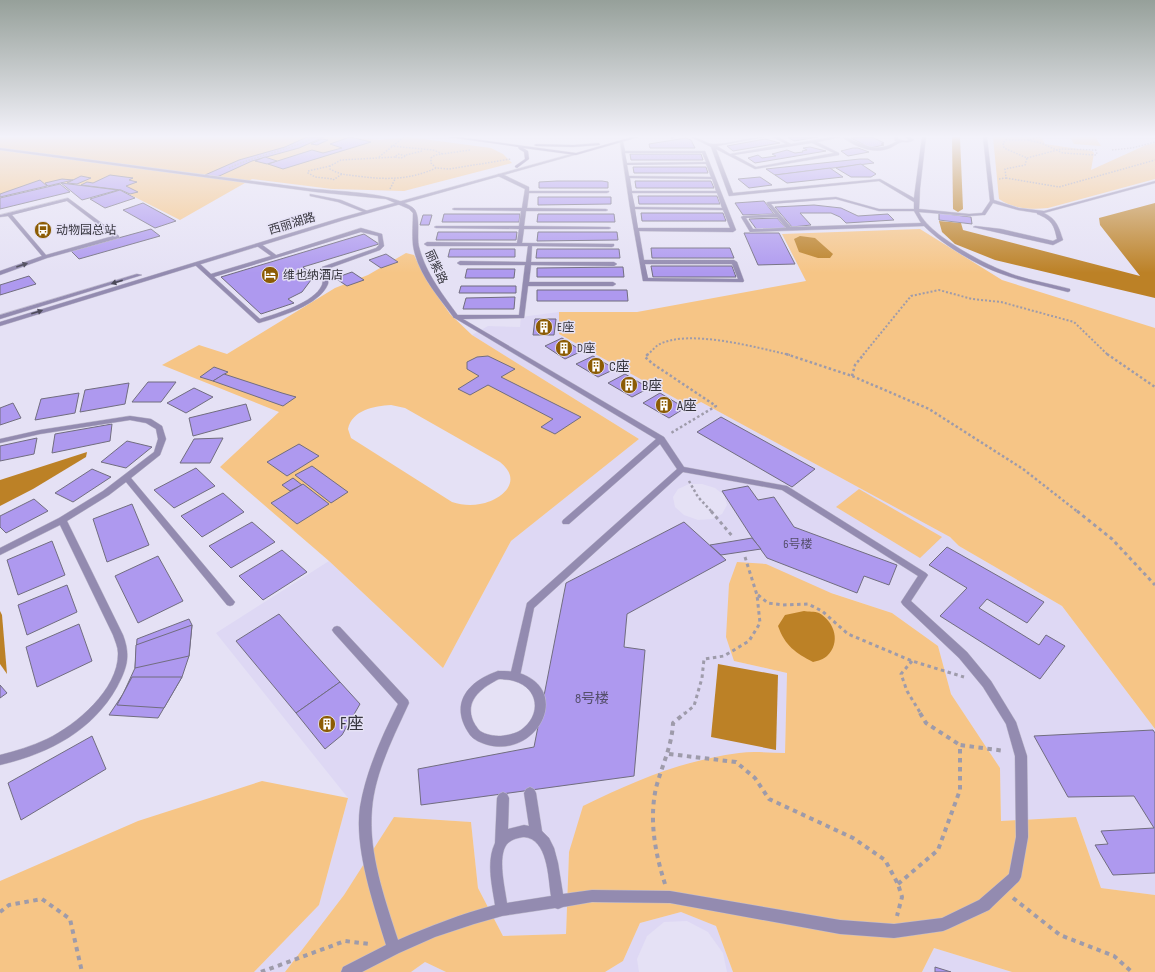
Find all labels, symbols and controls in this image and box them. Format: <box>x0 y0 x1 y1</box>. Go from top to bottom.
street label: 西丽湖路 <box>267 210 317 238</box>
bus stop icon: 动物园总站 <box>33 220 53 240</box>
place label: 动物园总站 <box>56 223 116 238</box>
street label: 丽紫路 <box>422 248 450 286</box>
one-way arrow <box>17 262 29 268</box>
hotel icon: 维也纳酒店 <box>260 265 280 285</box>
place label: 维也纳酒店 <box>283 268 343 283</box>
one-way arrow <box>110 279 122 285</box>
one-way arrow <box>32 309 44 315</box>
building icon: E座 <box>534 317 554 337</box>
place label: E座 <box>557 320 574 335</box>
building icon: D座 <box>554 338 574 358</box>
place label: D座 <box>577 341 595 356</box>
building icon: C座 <box>586 356 606 376</box>
place label: C座 <box>609 358 630 375</box>
building icon: B座 <box>619 375 639 395</box>
place label: B座 <box>642 377 662 394</box>
building icon: A座 <box>654 395 674 415</box>
place label: A座 <box>676 397 697 414</box>
house number: 6号楼 <box>783 537 813 552</box>
house number: 8号楼 <box>575 690 609 707</box>
building icon: F座 <box>317 714 337 734</box>
place label: F座 <box>340 714 364 734</box>

